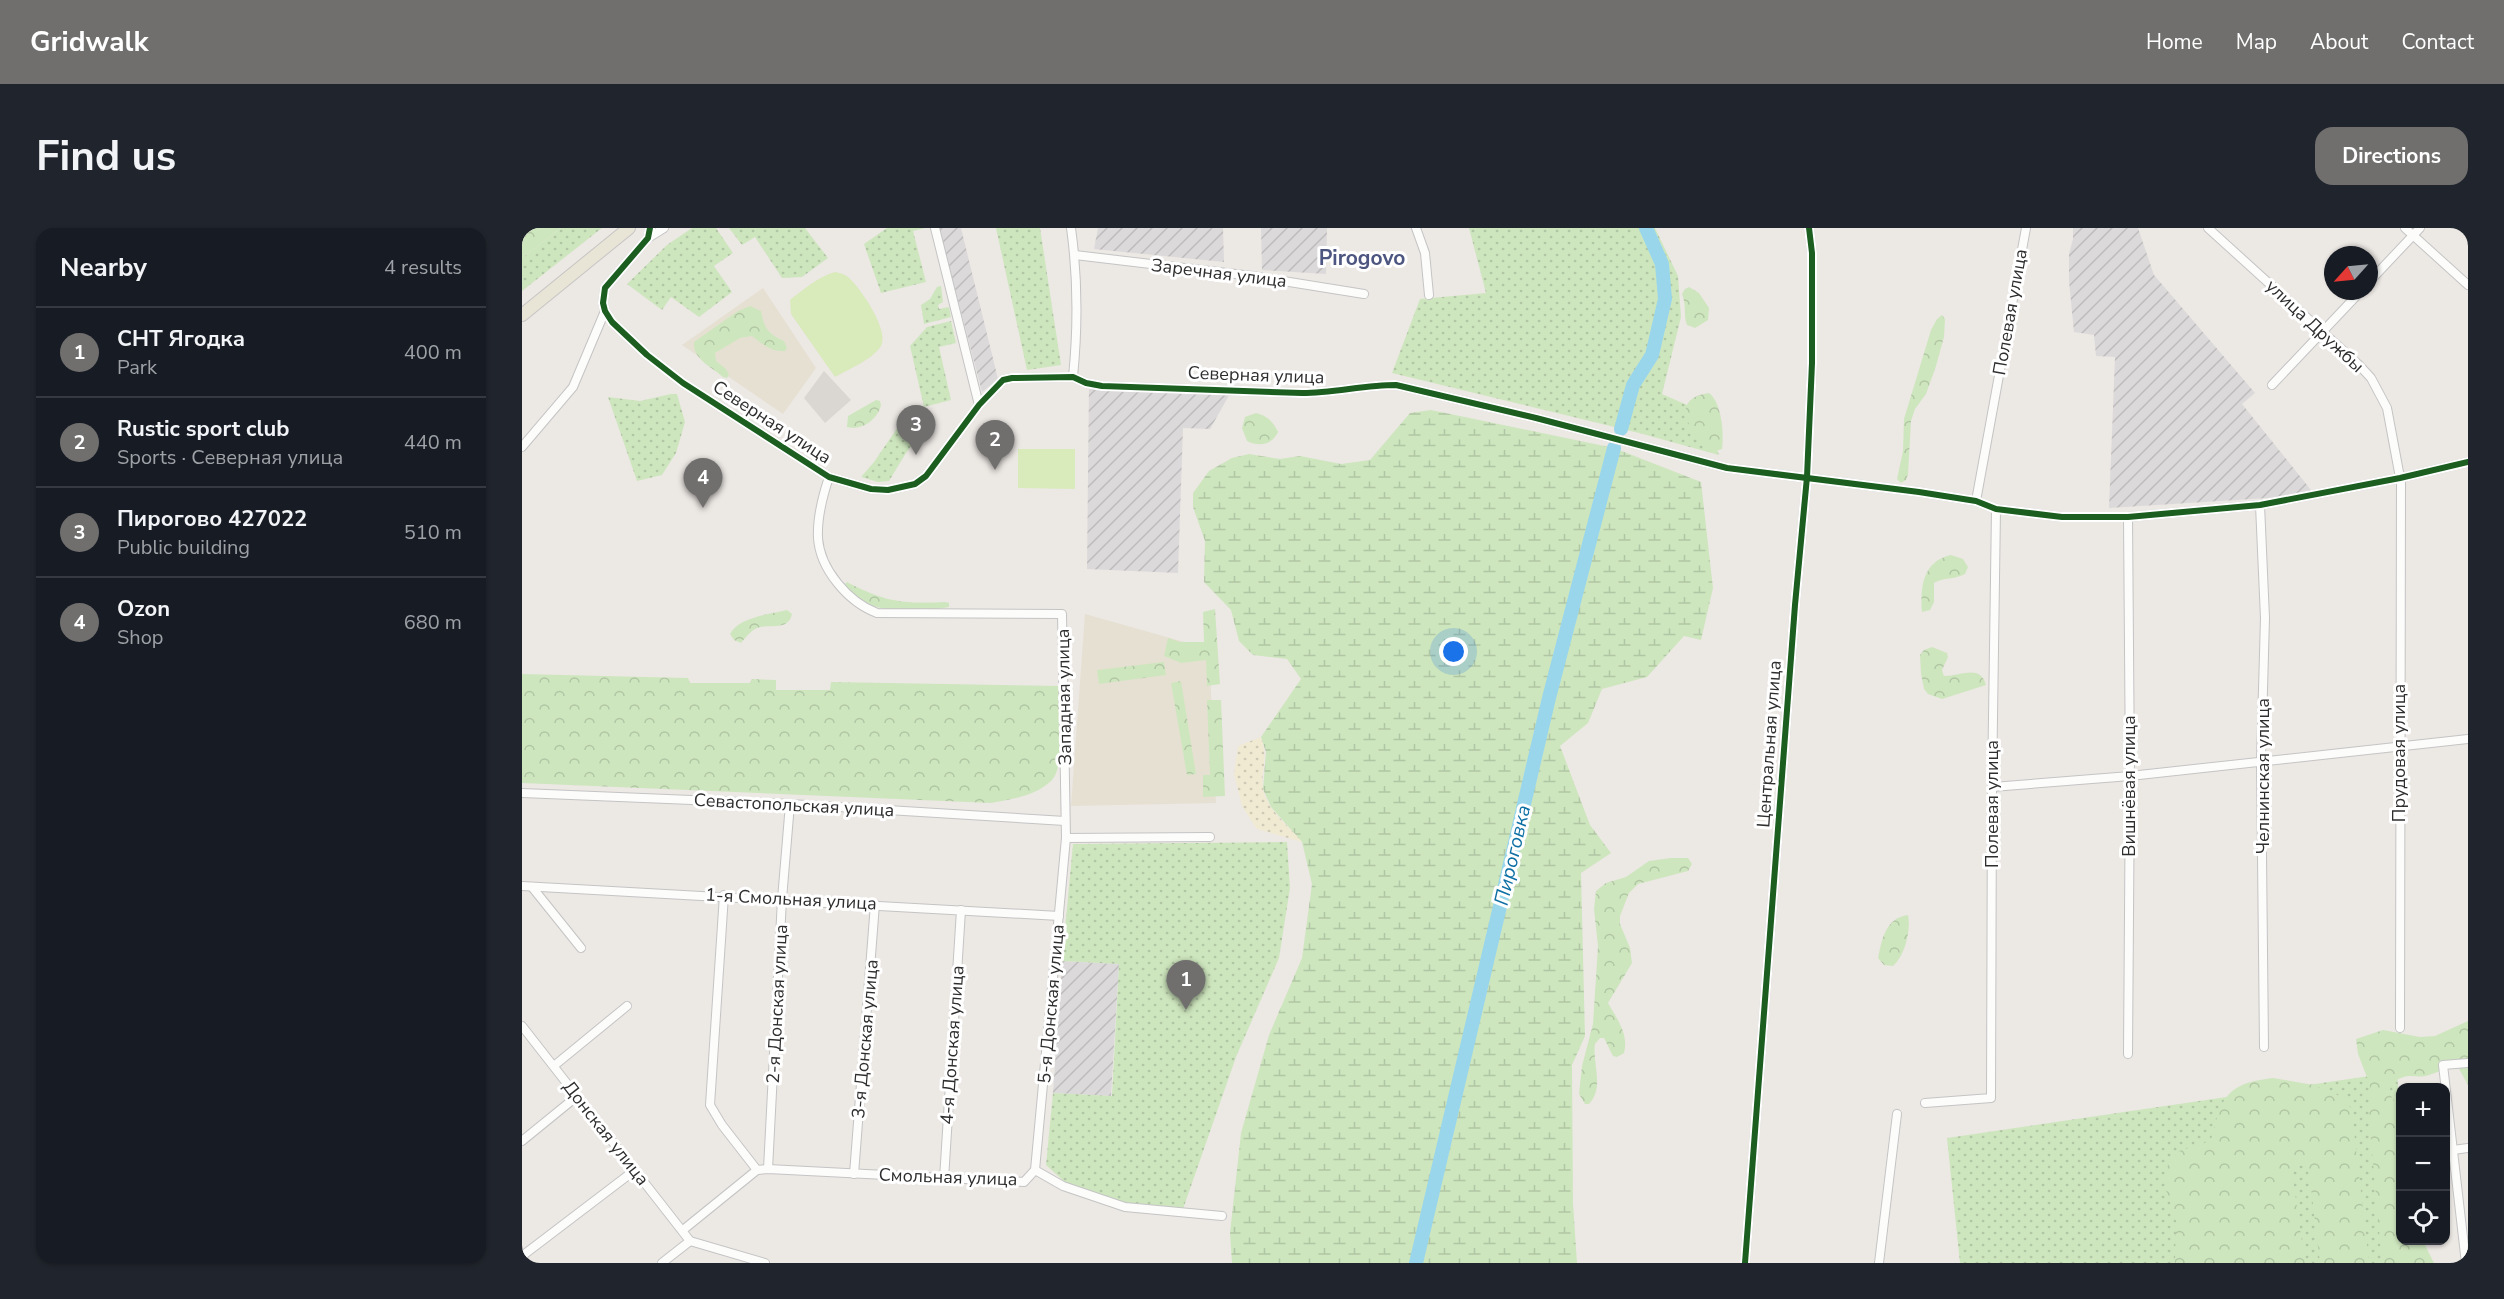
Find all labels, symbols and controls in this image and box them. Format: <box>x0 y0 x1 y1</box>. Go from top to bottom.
text: Gridwalk <box>30 23 148 61</box>
text: Home <box>2146 28 2203 56</box>
text: Map <box>2236 28 2277 56</box>
text: About <box>2310 28 2368 56</box>
text: Contact <box>2401 28 2474 56</box>
button: Directions <box>2315 127 2468 185</box>
text: Find us <box>36 128 176 185</box>
district label: Pirogovo <box>1319 244 1405 272</box>
north arrow <box>2324 246 2378 300</box>
street label: Полевая улица <box>1987 247 2033 377</box>
text: Nearby <box>60 250 147 285</box>
street label: Заречная улица <box>1150 253 1288 293</box>
text: 4 results <box>384 254 462 281</box>
street label: улица Дружбы <box>2261 274 2369 378</box>
text: СНТ Ягодка <box>117 324 245 354</box>
text: 1 <box>74 339 86 366</box>
text: 400 m <box>404 339 462 366</box>
text: Park <box>117 354 157 381</box>
street label: Северная улица <box>1187 361 1325 389</box>
street label: Северная улица <box>708 375 836 469</box>
pin: 3 <box>896 406 936 455</box>
text: Rustic sport club <box>117 414 289 444</box>
pin: 2 <box>976 420 1014 470</box>
text: 2 <box>74 429 86 456</box>
text: 440 m <box>404 429 462 456</box>
text: Sports · Северная улица <box>117 444 343 471</box>
pin: 4 <box>684 458 723 508</box>
text: Пирогово 427022 <box>117 504 307 534</box>
text: 3 <box>74 519 86 546</box>
text: 510 m <box>404 519 462 546</box>
text: Public building <box>117 534 250 561</box>
text: Ozon <box>117 594 170 624</box>
text: 4 <box>74 609 86 636</box>
text: 680 m <box>404 609 462 636</box>
text: Shop <box>117 624 163 651</box>
street label: Западная улица <box>1051 628 1077 766</box>
your location <box>1439 637 1468 666</box>
street label: Центральная улица <box>1751 660 1787 828</box>
street label: Прудовая улица <box>2387 684 2411 822</box>
street label: Челнинская улица <box>2251 698 2275 854</box>
street label: Вишнёвая улица <box>2117 715 2141 857</box>
street label: Полевая улица <box>1980 740 2004 868</box>
street label: Севастопольская улица <box>693 788 895 822</box>
water label: Пироговка <box>1488 802 1537 908</box>
street label: 1-я Смольная улица <box>705 883 877 915</box>
street label: 5-я Донская улица <box>1032 923 1070 1085</box>
street label: 2-я Донская улица <box>761 924 793 1084</box>
street label: 3-я Донская улица <box>846 958 884 1120</box>
pin: 1 <box>1166 960 1206 1010</box>
street label: 4-я Донская улица <box>934 964 970 1126</box>
street label: Донская улица <box>557 1076 655 1190</box>
map controls <box>2396 1083 2450 1245</box>
button: + <box>2396 1083 2450 1137</box>
button: − <box>2396 1137 2450 1191</box>
street label: Смольная улица <box>878 1163 1018 1191</box>
button: locate <box>2396 1191 2450 1245</box>

